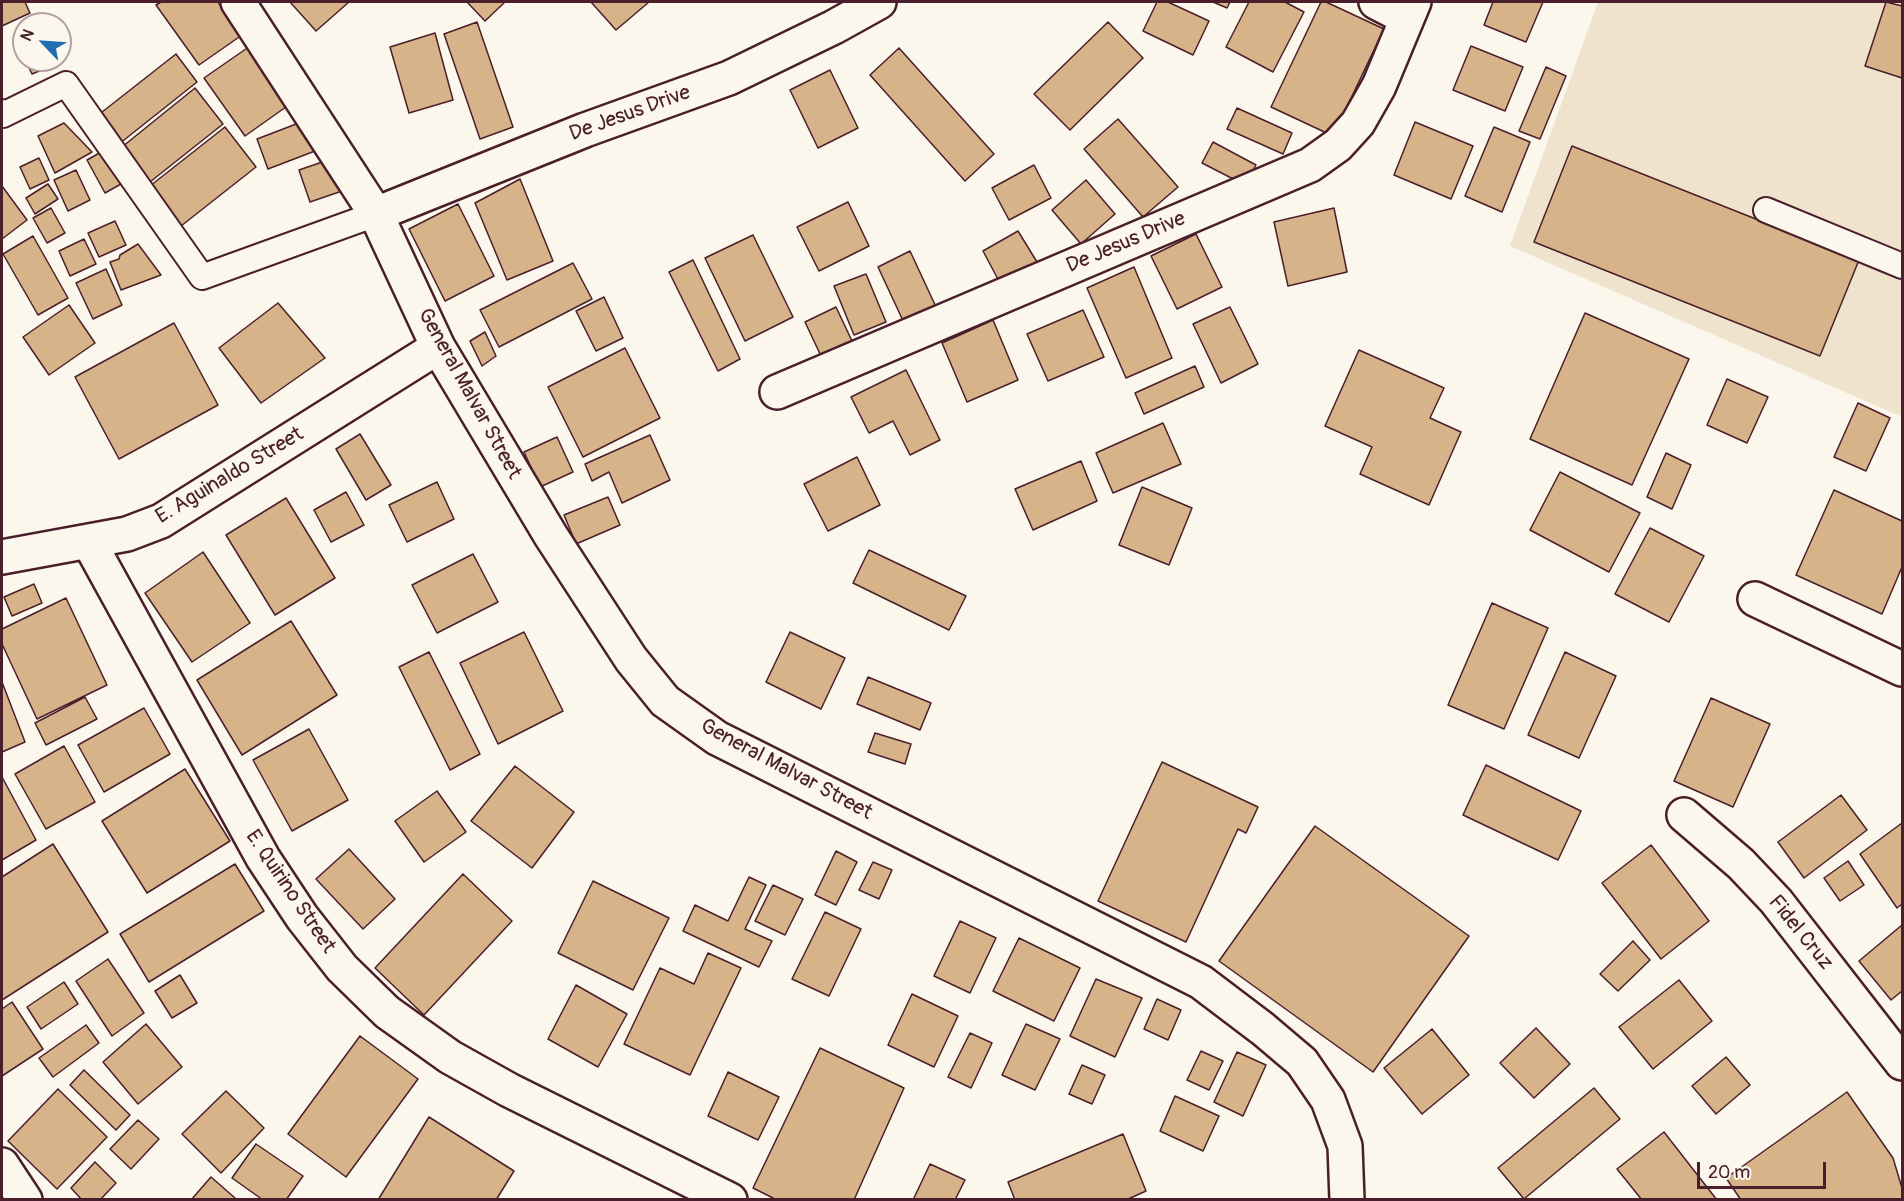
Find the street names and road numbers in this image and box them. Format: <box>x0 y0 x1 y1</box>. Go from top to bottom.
street label: De Jesus Drive <box>566 80 694 148</box>
street label: De Jesus Drive <box>1063 207 1189 279</box>
street label: General Malvar Street <box>412 304 526 484</box>
street label: E. Aguinaldo Street <box>152 422 308 530</box>
street label: General Malvar Street <box>696 714 876 826</box>
street label: E. Quirino Street <box>239 826 341 958</box>
street label: Fidel Cruz <box>1762 891 1838 975</box>

